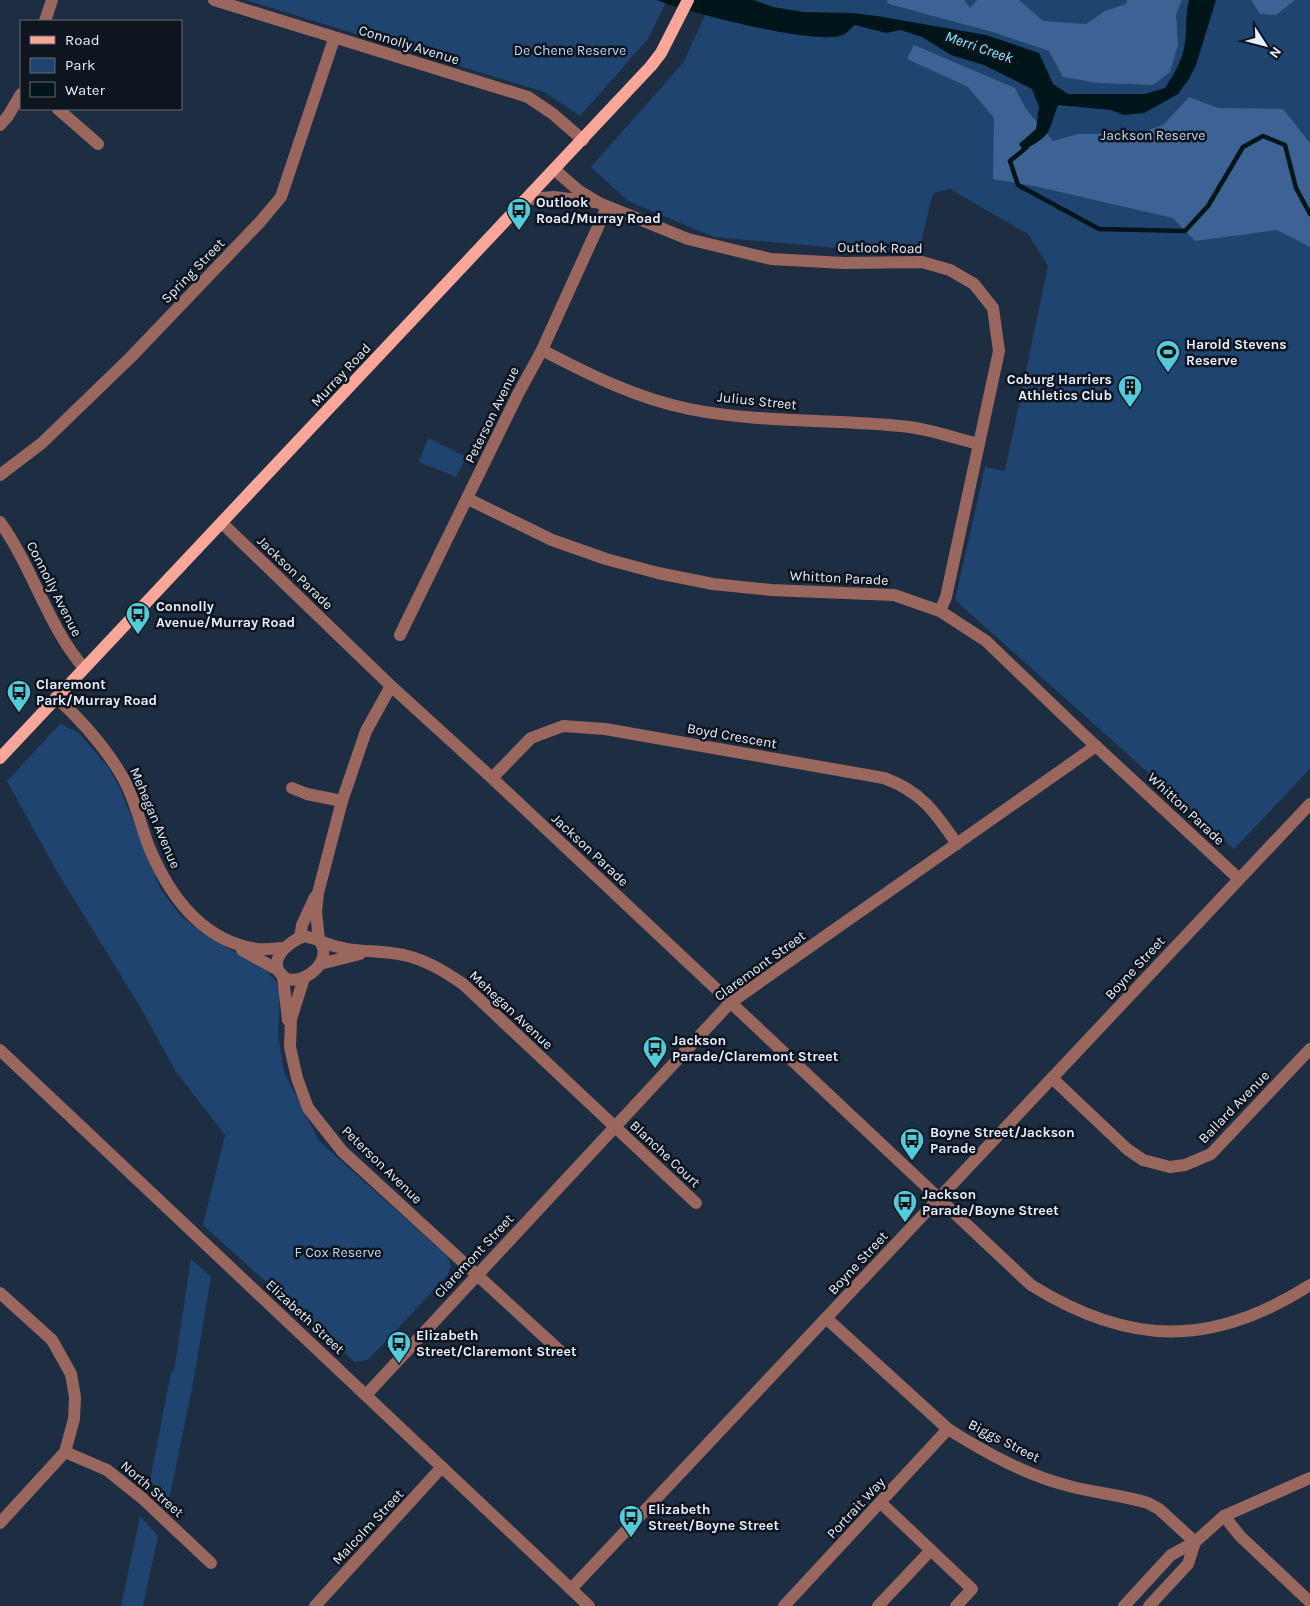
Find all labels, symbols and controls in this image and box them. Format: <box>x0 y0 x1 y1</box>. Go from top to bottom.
legend <box>20 20 182 110</box>
north arrow <box>1240 20 1290 70</box>
street label: Connolly Avenue <box>357 22 461 68</box>
water label: Merri Creek <box>943 27 1016 67</box>
text: Road <box>65 31 100 49</box>
park label: De Chene Reserve <box>514 42 626 59</box>
text: N <box>1265 43 1285 61</box>
text: Park <box>65 56 95 74</box>
text: Water <box>65 81 106 99</box>
park label: Jackson Reserve <box>1101 127 1205 144</box>
place label: Outlook Road/Murray Road <box>536 194 661 227</box>
bus stop icon: Outlook Road/Murray Road <box>506 197 532 231</box>
street label: Spring Street <box>158 235 228 307</box>
street label: Outlook Road <box>837 239 923 257</box>
place label: Harold Stevens Reserve <box>1186 336 1287 369</box>
sports icon: Harold Stevens Reserve <box>1155 339 1181 373</box>
street label: Murray Road <box>307 340 375 410</box>
street label: Peterson Avenue <box>461 364 523 466</box>
place label: Coburg Harriers Athletics Club <box>1007 371 1112 404</box>
building icon: Coburg Harriers Athletics Club <box>1117 374 1143 408</box>
street label: Julius Street <box>716 388 798 414</box>
street label: Jackson Parade <box>253 533 337 613</box>
street label: Connolly Avenue <box>23 539 85 639</box>
street label: Whitton Parade <box>789 567 889 589</box>
place label: Connolly Avenue/Murray Road <box>156 598 295 631</box>
bus stop icon: Connolly Avenue/Murray Road <box>125 601 151 635</box>
place label: Claremont Park/Murray Road <box>36 676 157 709</box>
bus stop icon: Claremont Park/Murray Road <box>6 679 32 713</box>
street label: Boyd Crescent <box>686 720 778 752</box>
street label: Mehegan Avenue <box>126 765 184 871</box>
street label: Whitton Parade <box>1144 769 1228 849</box>
street label: Jackson Parade <box>548 810 632 890</box>
street label: Claremont Street <box>711 927 809 1005</box>
street label: Boyne Street <box>1101 933 1169 1003</box>
street label: Mehegan Avenue <box>466 967 556 1053</box>
place label: Jackson Parade/Claremont Street <box>672 1032 839 1065</box>
bus stop icon: Jackson Parade/Claremont Street <box>642 1035 668 1069</box>
street label: Ballard Avenue <box>1195 1067 1273 1147</box>
street label: Blanche Court <box>626 1117 704 1191</box>
street label: Peterson Avenue <box>338 1122 426 1208</box>
place label: Boyne Street/Jackson Parade <box>930 1124 1075 1157</box>
bus stop icon: Boyne Street/Jackson Parade <box>899 1127 925 1161</box>
place label: Jackson Parade/Boyne Street <box>922 1186 1059 1219</box>
bus stop icon: Jackson Parade/Boyne Street <box>892 1189 918 1223</box>
street label: Claremont Street <box>431 1210 517 1302</box>
street label: Boyne Street <box>824 1228 892 1298</box>
park label: F Cox Reserve <box>295 1244 381 1261</box>
street label: Elizabeth Street <box>262 1276 348 1358</box>
place label: Elizabeth Street/Claremont Street <box>416 1327 577 1360</box>
bus stop icon: Elizabeth Street/Claremont Street <box>386 1330 412 1364</box>
street label: Biggs Street <box>965 1416 1043 1466</box>
street label: North Street <box>117 1457 187 1521</box>
street label: Portrait Way <box>823 1473 889 1542</box>
street label: Malcolm Street <box>329 1486 407 1568</box>
place label: Elizabeth Street/Boyne Street <box>648 1501 779 1534</box>
bus stop icon: Elizabeth Street/Boyne Street <box>618 1504 644 1538</box>

